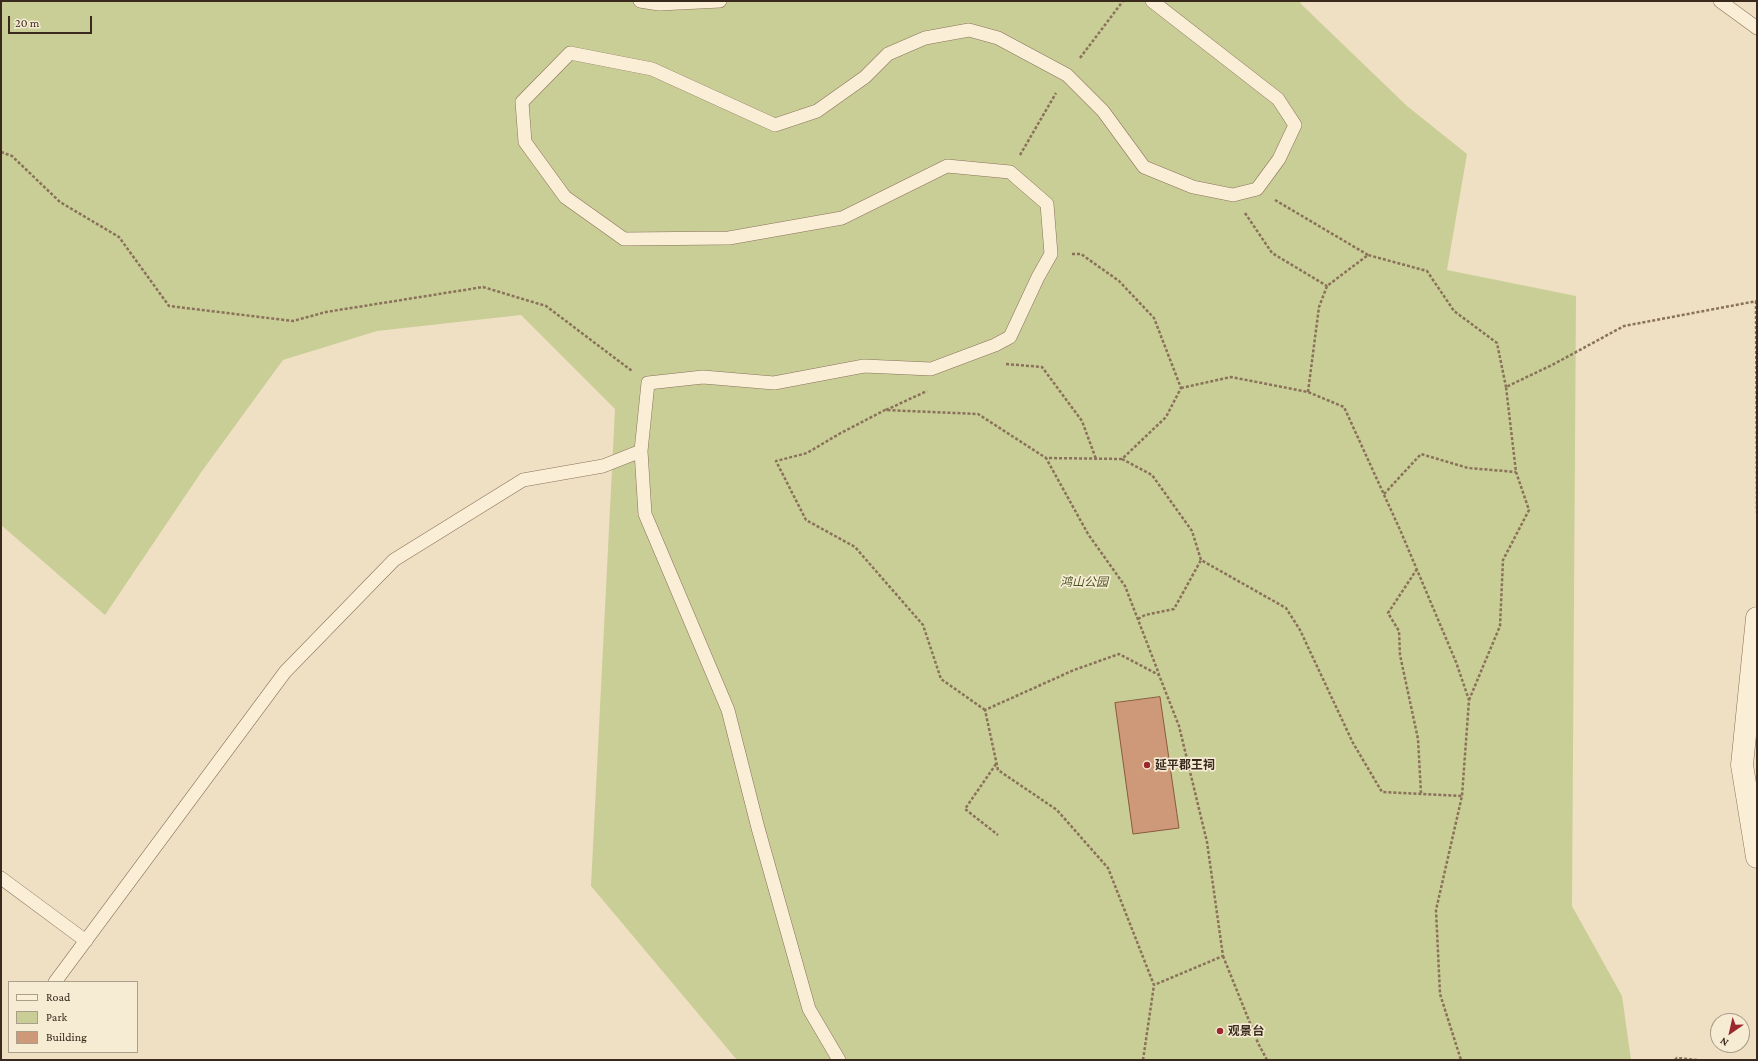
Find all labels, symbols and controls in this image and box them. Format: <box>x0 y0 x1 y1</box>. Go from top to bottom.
scale bar <box>10 8 94 34</box>
text: 20 m <box>15 16 39 30</box>
park label: 鸿山公园 <box>1060 575 1108 589</box>
place label: 延平郡王祠 <box>1155 758 1215 772</box>
marker: 延平郡王祠 <box>1142 760 1152 770</box>
legend <box>8 981 138 1053</box>
text: Road <box>46 990 70 1004</box>
text: Park <box>46 1010 67 1024</box>
north arrow <box>1710 1013 1750 1053</box>
place label: 观景台 <box>1228 1024 1264 1038</box>
marker: 观景台 <box>1215 1026 1225 1036</box>
text: Building <box>46 1030 87 1044</box>
text: N <box>1717 1035 1730 1049</box>

